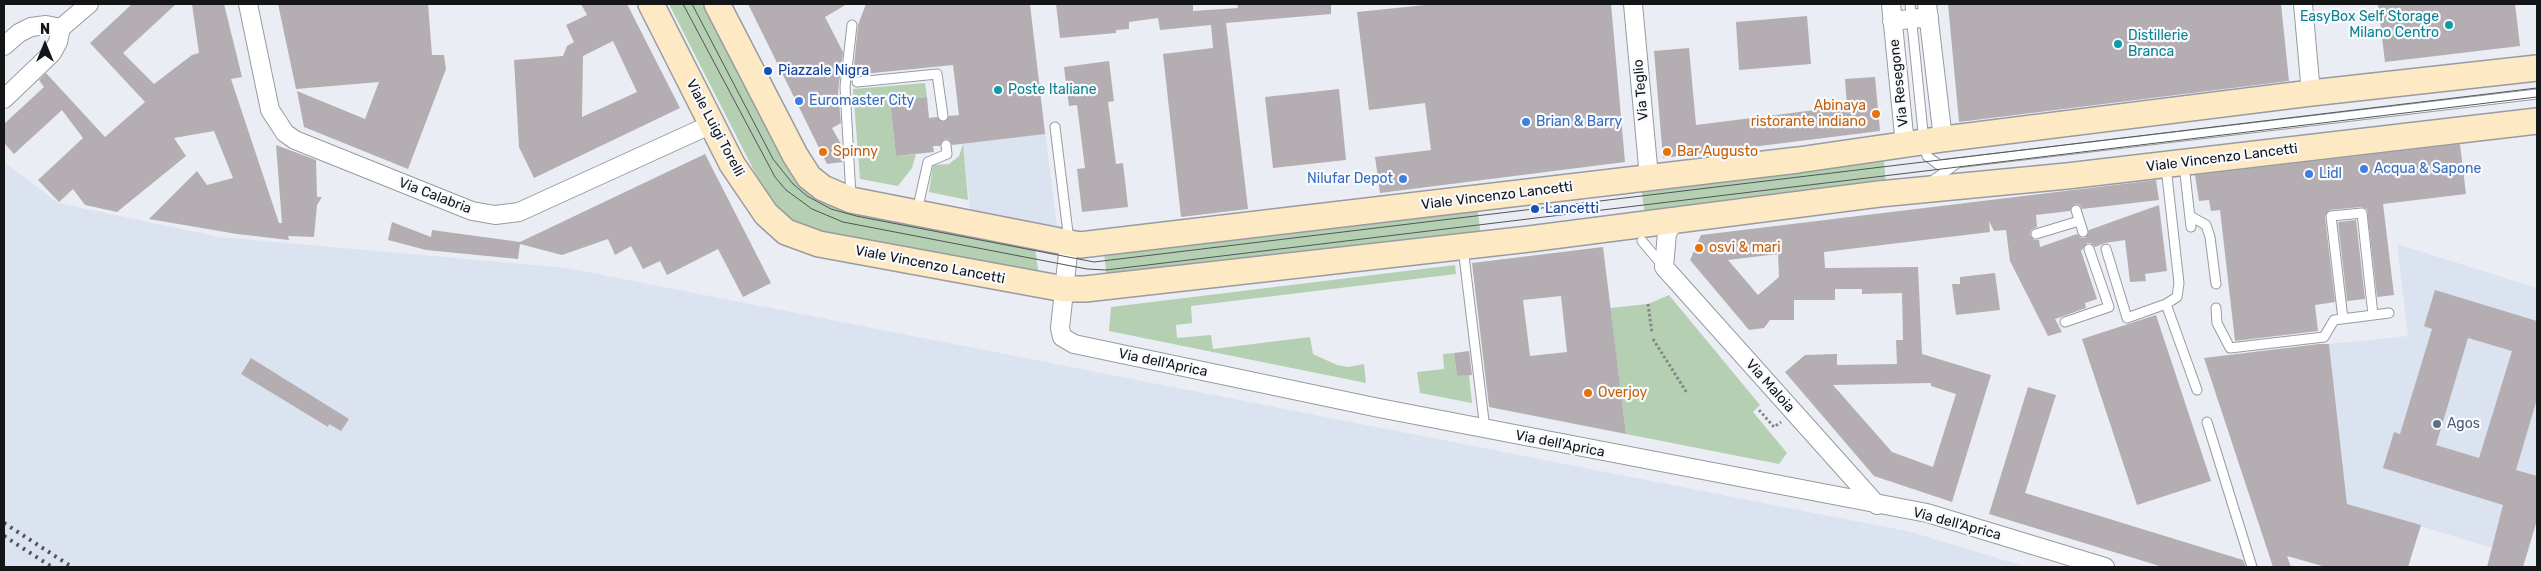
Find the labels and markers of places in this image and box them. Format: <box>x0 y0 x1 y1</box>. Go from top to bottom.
place label: EasyBox Self Storage Milano Centro <box>2300 9 2439 41</box>
marker: EasyBox Self Storage Milano Centro <box>2443 19 2455 31</box>
place label: Distillerie Branca <box>2128 28 2188 60</box>
marker: Distillerie Branca <box>2112 38 2124 50</box>
place label: Piazzale Nigra <box>778 63 869 79</box>
marker: Piazzale Nigra <box>762 65 774 77</box>
place label: Poste Italiane <box>1008 82 1097 98</box>
marker: Poste Italiane <box>992 84 1004 96</box>
place label: Euromaster City <box>809 93 914 109</box>
marker: Euromaster City <box>793 95 805 107</box>
place label: Abinaya ristorante indiano <box>1751 98 1866 130</box>
marker: Abinaya ristorante indiano <box>1870 108 1882 120</box>
place label: Brian & Barry <box>1536 114 1622 130</box>
marker: Brian & Barry <box>1520 116 1532 128</box>
place label: Spinny <box>833 144 878 160</box>
place label: Bar Augusto <box>1677 144 1758 160</box>
marker: Spinny <box>817 146 829 158</box>
marker: Bar Augusto <box>1661 146 1673 158</box>
place label: Acqua & Sapone <box>2374 161 2481 177</box>
marker: Acqua & Sapone <box>2358 163 2370 175</box>
place label: Lidl <box>2319 166 2342 182</box>
marker: Lidl <box>2303 168 2315 180</box>
place label: Nilufar Depot <box>1307 171 1393 187</box>
marker: Nilufar Depot <box>1397 173 1409 185</box>
place label: Lancetti <box>1545 201 1599 217</box>
marker: Lancetti <box>1529 203 1541 215</box>
place label: osvi & mari <box>1709 240 1781 256</box>
marker: osvi & mari <box>1693 242 1705 254</box>
place label: Overjoy <box>1598 385 1647 401</box>
marker: Overjoy <box>1582 387 1594 399</box>
place label: Agos <box>2447 416 2480 432</box>
marker: Agos <box>2431 418 2443 430</box>

